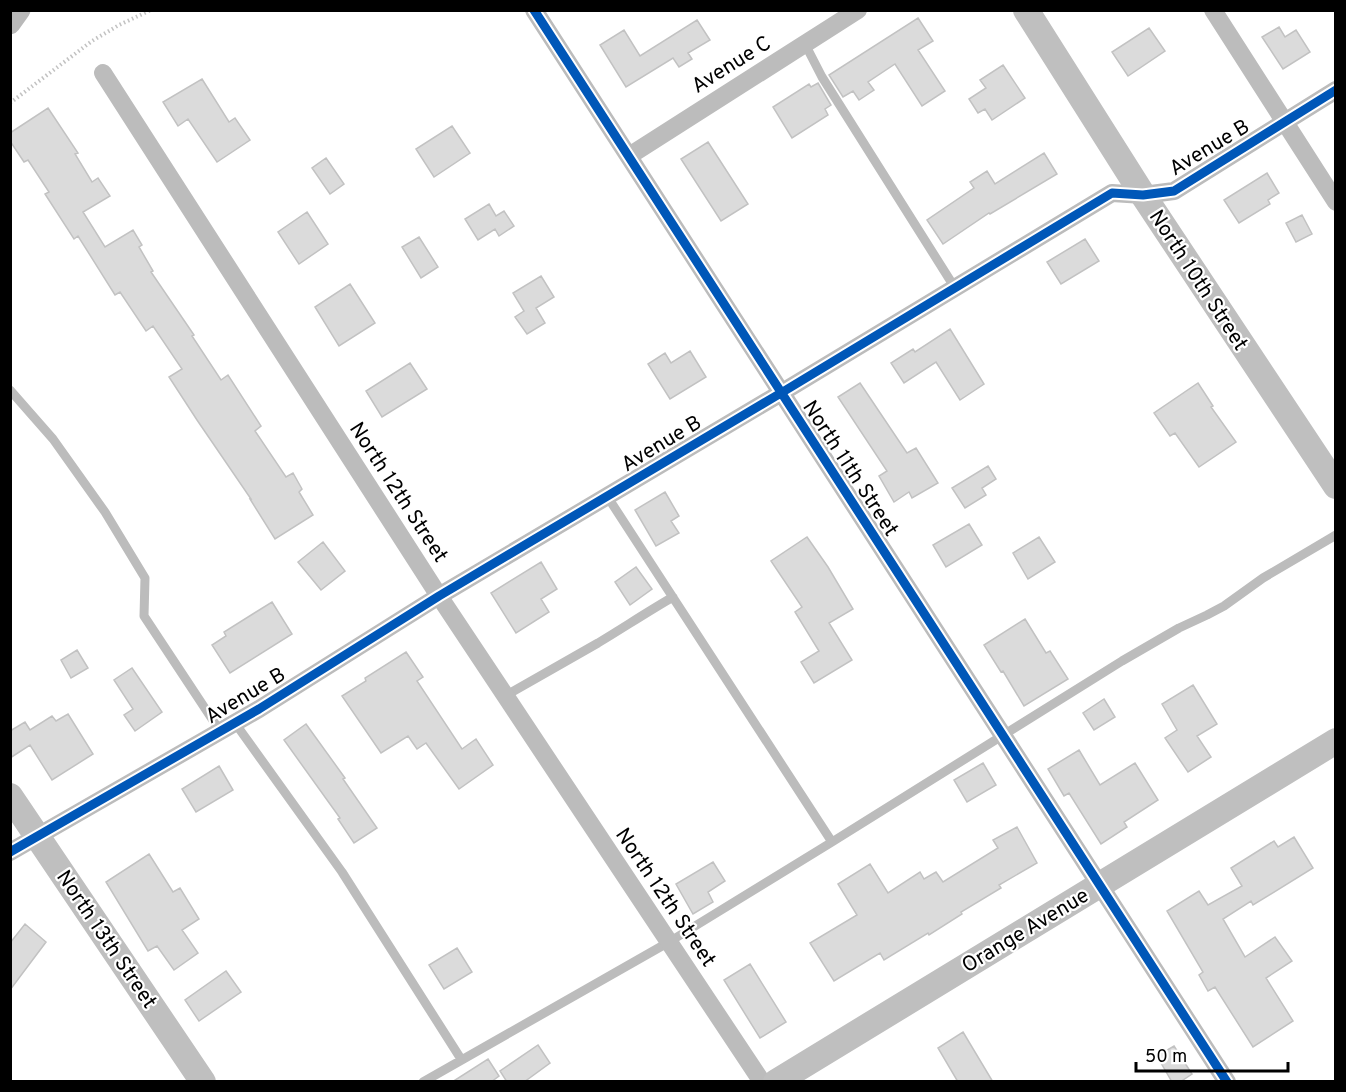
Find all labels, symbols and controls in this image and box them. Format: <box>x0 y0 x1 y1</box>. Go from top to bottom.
street label: Avenue C <box>687 30 777 100</box>
street label: Avenue B <box>1165 114 1255 183</box>
street label: North 10th Street <box>1142 205 1253 356</box>
street label: North 11th Street <box>796 396 904 542</box>
street label: Avenue B <box>617 410 707 479</box>
street label: North 12th Street <box>342 418 453 568</box>
street label: Avenue B <box>201 662 291 731</box>
street label: North 12th Street <box>608 823 721 973</box>
street label: North 13th Street <box>49 865 162 1014</box>
street label: Orange Avenue <box>957 883 1094 980</box>
scale bar <box>1136 1035 1288 1073</box>
text: 50 m <box>1145 1046 1187 1069</box>

